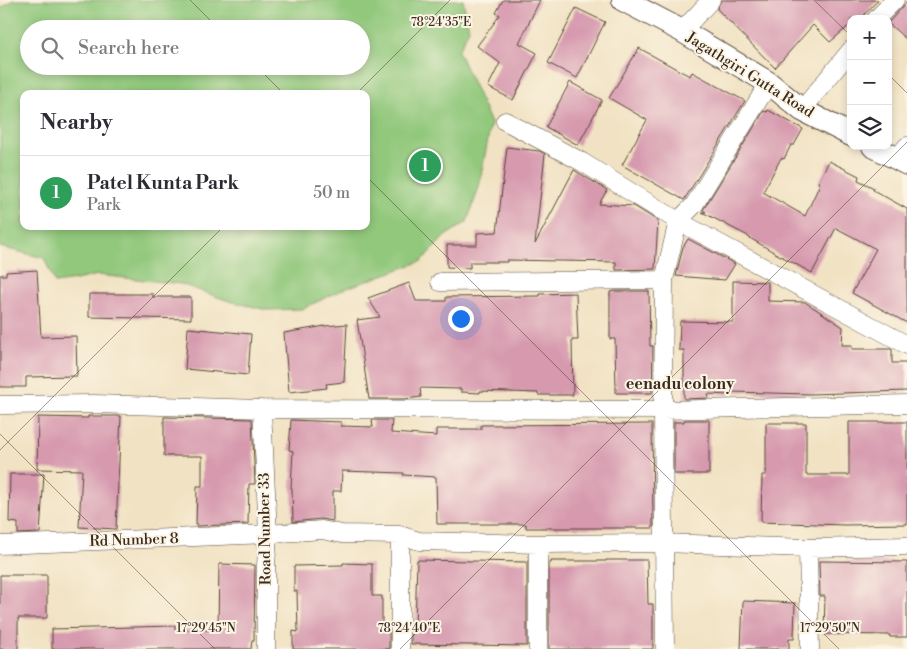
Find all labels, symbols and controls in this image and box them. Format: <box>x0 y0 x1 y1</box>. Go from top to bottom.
text: 78°24'35"E <box>411 15 471 30</box>
map controls <box>847 15 892 150</box>
button: + <box>847 15 892 60</box>
search box <box>20 20 370 75</box>
street label: Jagathgiri Gutta Road <box>682 27 818 122</box>
icon: search <box>38 34 66 62</box>
text: Search here <box>78 36 179 60</box>
button: − <box>847 60 892 105</box>
button: layers <box>847 105 892 150</box>
text: Nearby <box>40 110 113 136</box>
pin: 1 <box>409 147 441 185</box>
text: Patel Kunta Park <box>87 171 239 195</box>
text: 1 <box>52 183 60 203</box>
text: 50 m <box>313 183 350 203</box>
text: Park <box>87 195 120 215</box>
your location <box>448 306 474 332</box>
district label: eenadu colony <box>626 374 735 394</box>
street label: Road Number 33 <box>255 472 275 586</box>
street label: Rd Number 8 <box>89 529 179 551</box>
text: 17°29'45"N <box>176 621 236 636</box>
text: 78°24'40"E <box>378 621 440 636</box>
text: 17°29'50"N <box>800 621 860 636</box>

